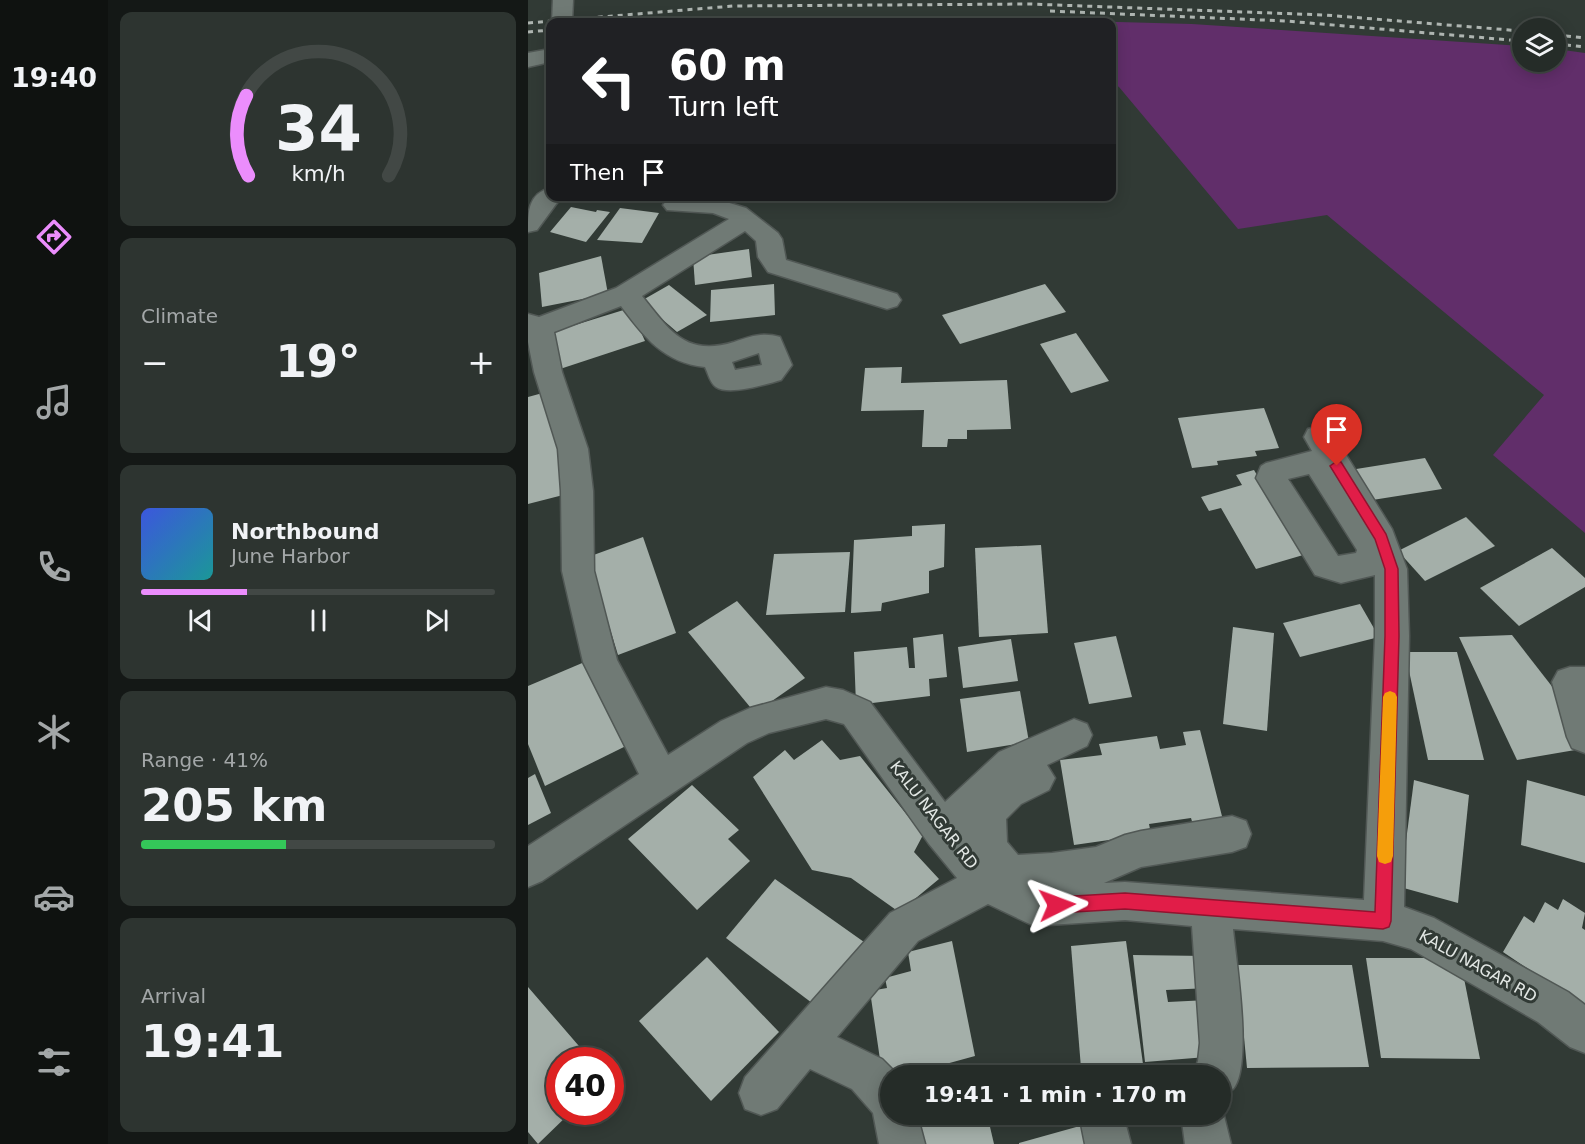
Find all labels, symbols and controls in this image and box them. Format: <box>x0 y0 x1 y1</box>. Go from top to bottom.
map controls <box>1512 18 1566 72</box>
button: layers <box>1512 18 1566 72</box>
text: 60 m <box>669 41 786 90</box>
icon: left <box>570 42 648 120</box>
text: 19:40 <box>11 62 97 93</box>
text: Turn left <box>669 91 779 122</box>
text: 34 <box>275 92 361 165</box>
icon: arrive <box>637 156 670 189</box>
text: Then <box>570 160 625 185</box>
text: km/h <box>291 162 345 187</box>
icon: directions <box>33 216 75 258</box>
text: Climate <box>141 304 218 328</box>
text: 19° <box>275 335 361 388</box>
text: − <box>141 343 169 382</box>
text: + <box>467 343 495 382</box>
icon: music <box>33 381 75 423</box>
pin <box>1311 404 1362 466</box>
icon: arrive <box>1320 413 1353 446</box>
text: Northbound <box>231 519 380 544</box>
text: June Harbor <box>231 544 350 568</box>
icon: phone <box>33 546 75 588</box>
icon: previous <box>184 604 217 637</box>
icon: pause <box>302 604 335 637</box>
icon: next <box>420 604 453 637</box>
icon: climate <box>33 711 75 753</box>
text: Range · 41% <box>141 748 268 772</box>
street label: KALU NAGAR RD <box>886 757 982 873</box>
text: 205 km <box>141 779 327 832</box>
position arrow <box>1025 873 1089 937</box>
icon: car <box>33 876 75 918</box>
street label: KALU NAGAR RD <box>1416 926 1540 1006</box>
text: Arrival <box>141 984 206 1008</box>
text: 19:41 <box>141 1015 284 1068</box>
icon: filters <box>33 1041 75 1083</box>
speed limit sign: 40 <box>546 1047 624 1125</box>
text: 19:41 · 1 min · 170 m <box>924 1082 1187 1107</box>

